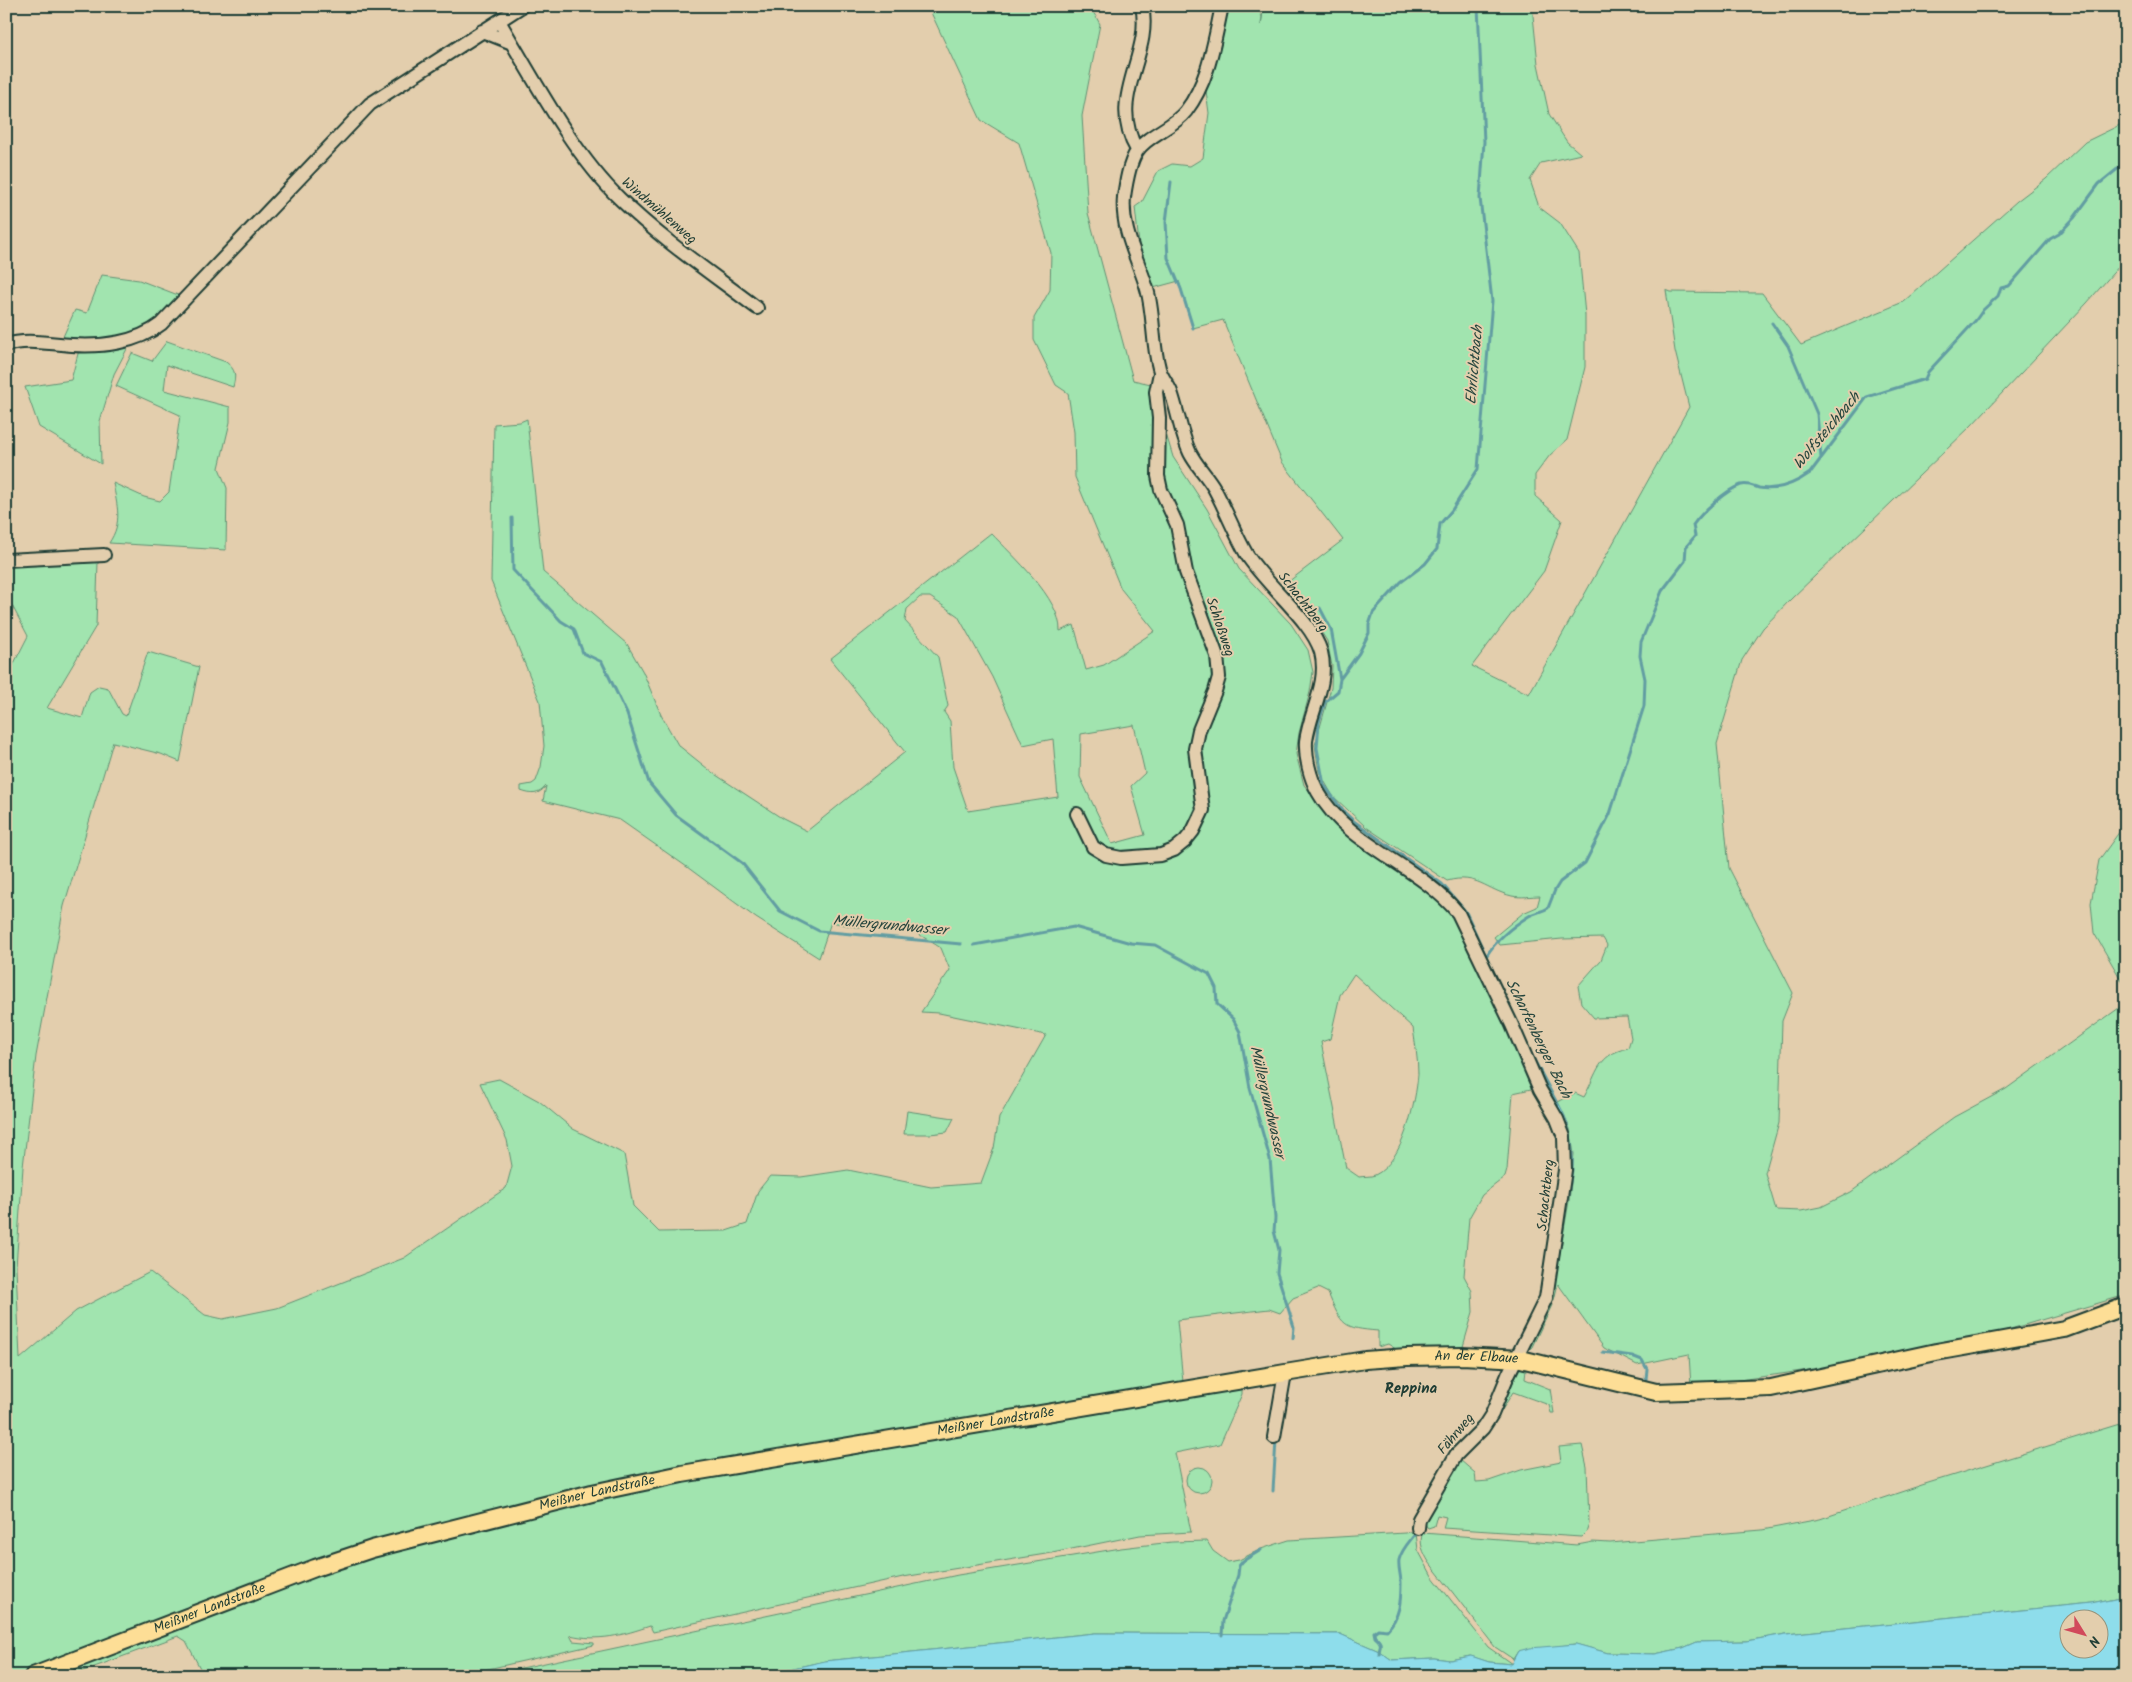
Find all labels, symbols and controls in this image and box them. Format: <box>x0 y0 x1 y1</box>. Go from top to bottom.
street label: Windmühlenweg <box>616 172 702 250</box>
water label: Ehrlichtbach <box>1460 323 1491 405</box>
water label: Wolfsteichbach <box>1787 386 1868 475</box>
street label: Schachtberg <box>1272 567 1334 637</box>
street label: Schloßweg <box>1200 594 1240 660</box>
water label: Müllergrundwasser <box>832 909 951 943</box>
water label: Scharfenberger Bach <box>1499 975 1578 1105</box>
water label: Müllergrundwasser <box>1242 1044 1292 1163</box>
street label: Schachtberg <box>1531 1158 1561 1232</box>
street label: An der Elbaue <box>1434 1345 1519 1370</box>
district label: Reppina <box>1385 1377 1438 1401</box>
street label: Meißner Landstraße <box>935 1401 1057 1442</box>
street label: Fährweg <box>1432 1408 1480 1460</box>
street label: Meißner Landstraße <box>537 1469 658 1517</box>
street label: Meißner Landstraße <box>150 1577 270 1640</box>
north arrow <box>2060 1610 2110 1660</box>
text: N <box>2082 1631 2105 1651</box>

